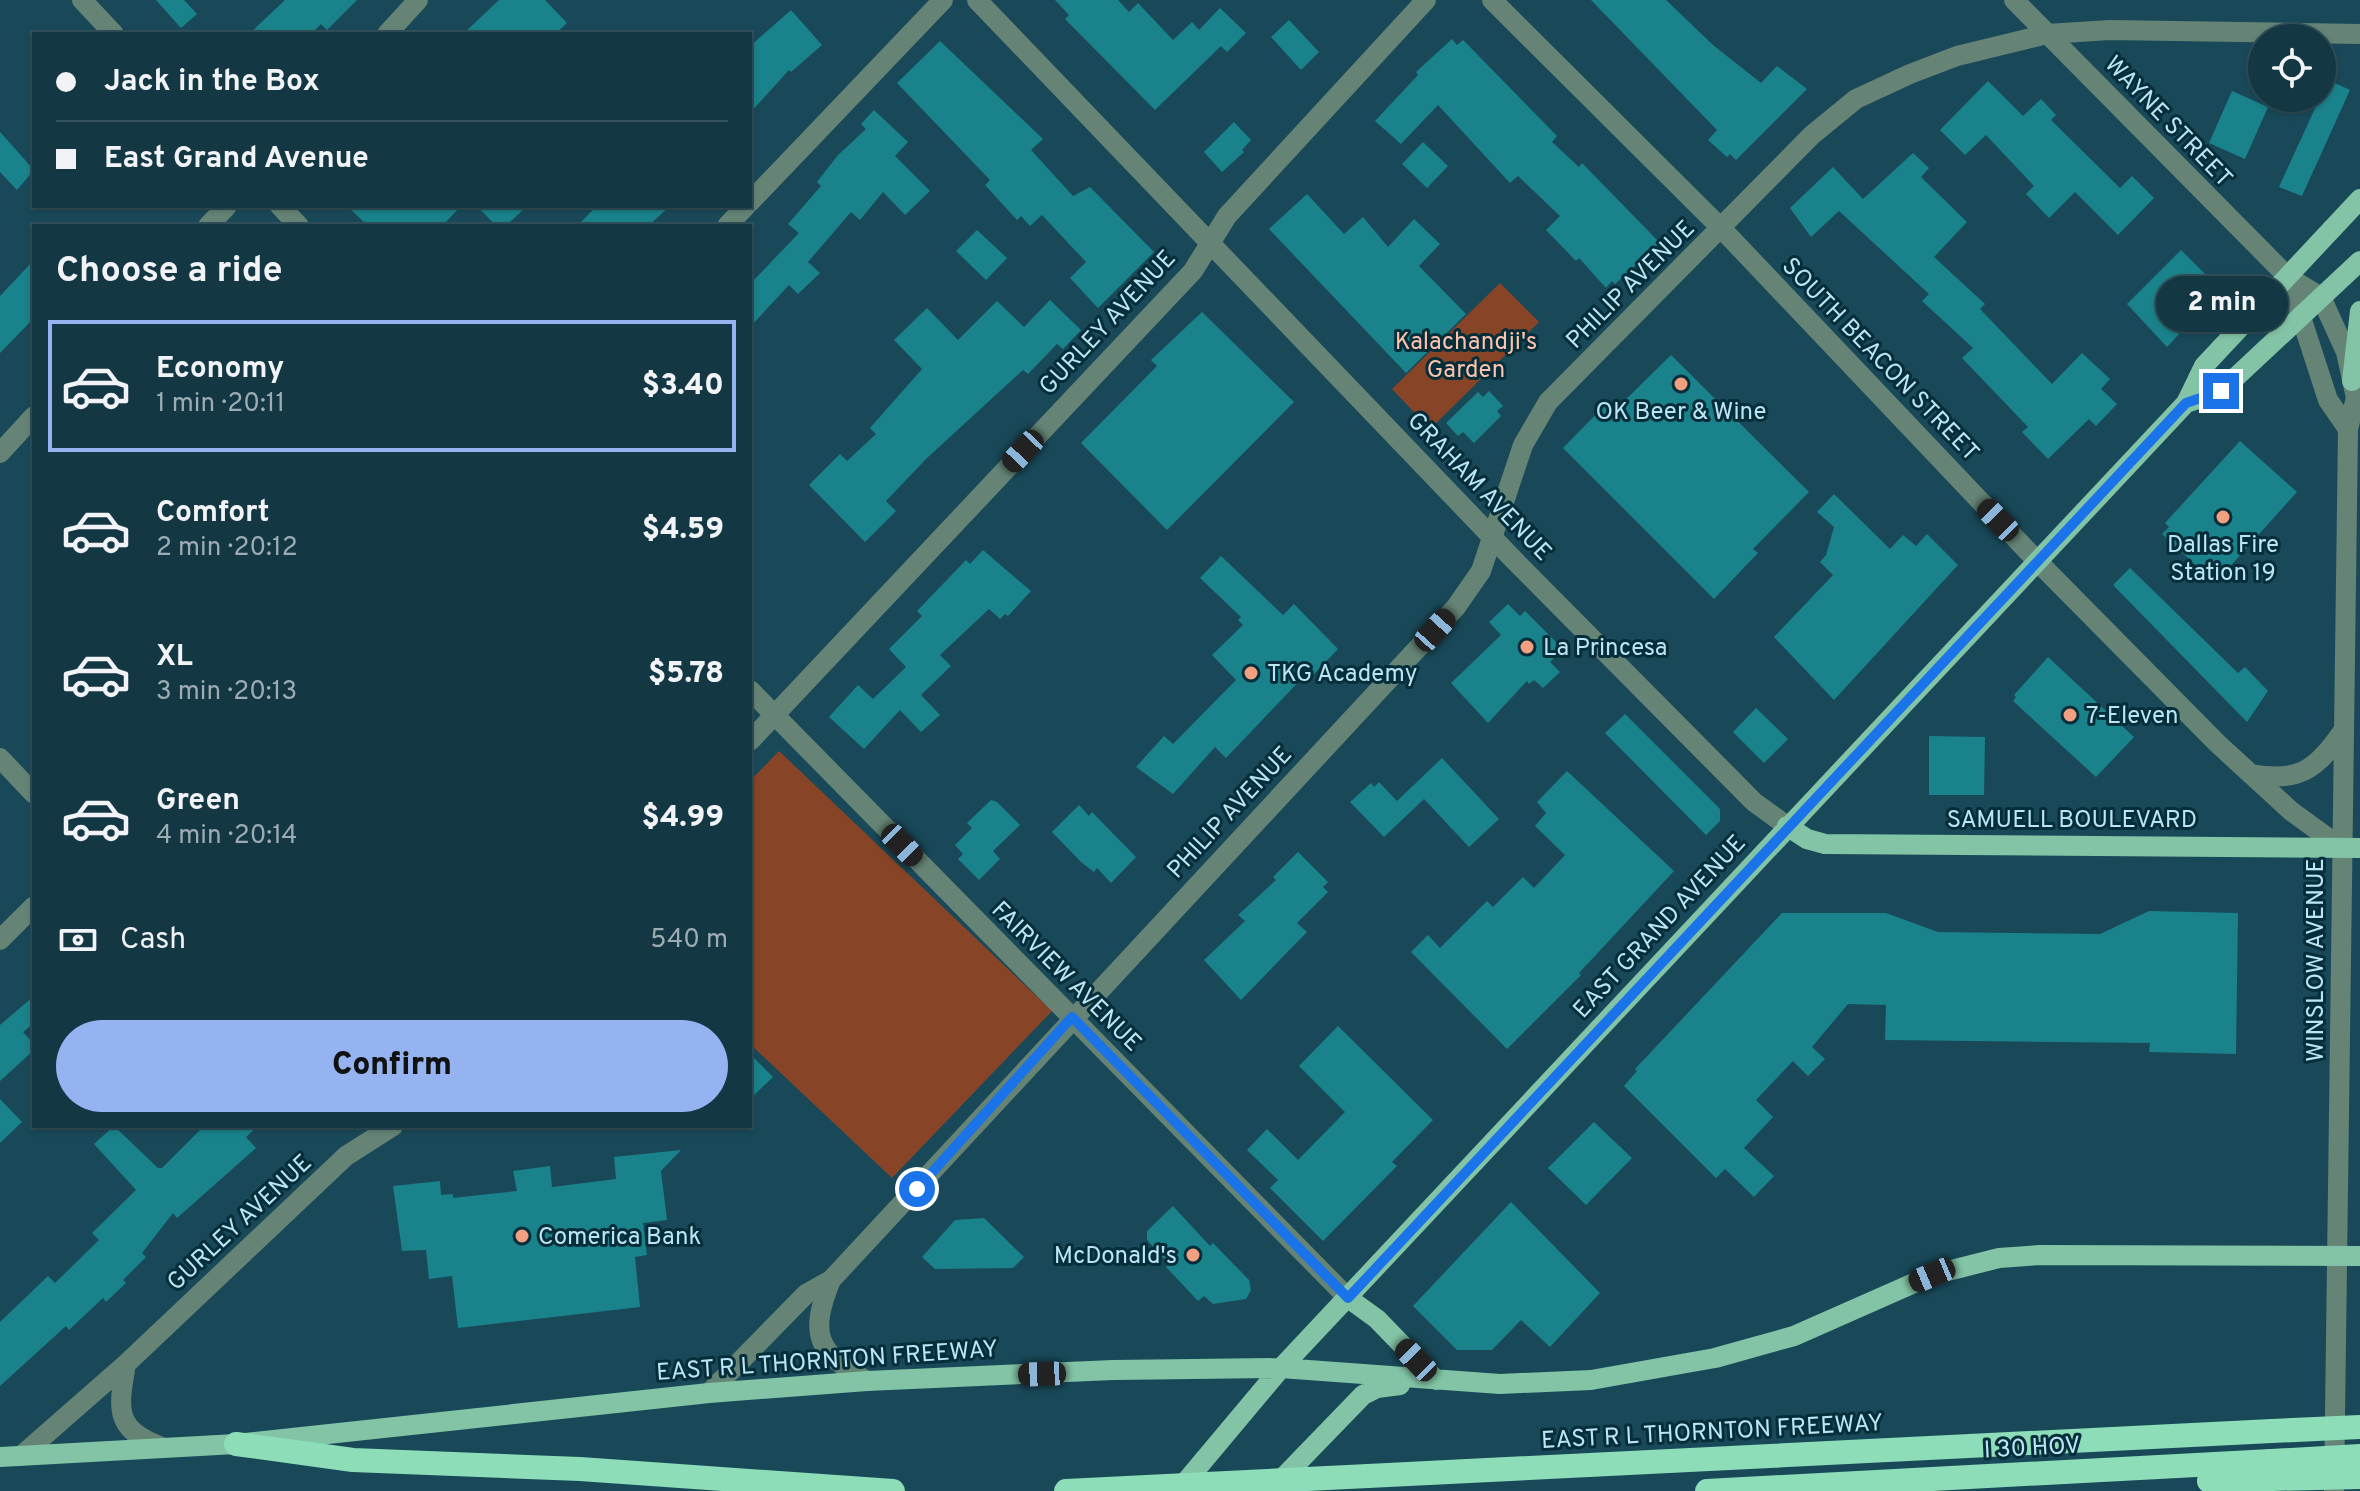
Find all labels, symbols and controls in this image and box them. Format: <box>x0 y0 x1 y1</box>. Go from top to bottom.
map controls <box>2248 24 2336 112</box>
button: locate <box>2248 24 2336 112</box>
street label: WAYNE STREET <box>2097 50 2238 194</box>
text: Jack in the Box <box>104 64 320 101</box>
text: East Grand Avenue <box>104 141 369 178</box>
street label: PHILIP AVENUE <box>1561 215 1702 356</box>
street label: GURLEY AVENUE <box>1034 245 1183 402</box>
text: Choose a ride <box>56 249 282 295</box>
street label: SOUTH BEACON STREET <box>1774 252 1985 469</box>
callout: 2 min <box>2155 275 2287 331</box>
text: 2 min <box>2188 287 2256 320</box>
park label: Kalachandji's Garden <box>1395 328 1537 386</box>
icon: car <box>60 350 132 422</box>
text: Economy <box>156 351 284 388</box>
text: $3.40 <box>642 368 724 405</box>
route end <box>2203 373 2239 409</box>
marker: OK Beer & Wine <box>1672 375 1690 393</box>
text: 1 min · 20:11 <box>156 388 285 421</box>
place label: OK Beer & Wine <box>1596 398 1766 428</box>
street label: GRAHAM AVENUE <box>1400 407 1557 568</box>
car <box>998 425 1048 477</box>
icon: car <box>60 494 132 566</box>
car <box>1973 494 2023 546</box>
text: Comfort <box>156 495 269 532</box>
marker: Dallas Fire Station 19 <box>2214 508 2232 526</box>
text: $4.59 <box>642 512 724 549</box>
place label: Dallas Fire Station 19 <box>2167 531 2279 589</box>
text: 2 min · 20:12 <box>156 532 298 565</box>
car <box>1410 604 1460 656</box>
place label: La Princesa <box>1543 634 1668 664</box>
icon: car <box>60 638 132 710</box>
marker: La Princesa <box>1518 638 1536 656</box>
text: XL <box>156 639 193 676</box>
text: $5.78 <box>648 656 724 693</box>
place label: TKG Academy <box>1267 660 1417 690</box>
marker: TKG Academy <box>1242 664 1260 682</box>
text: 3 min · 20:13 <box>156 676 297 709</box>
place label: 7-Eleven <box>2086 702 2179 732</box>
marker: 7-Eleven <box>2061 706 2079 724</box>
street label: PHILIP AVENUE <box>1162 741 1299 886</box>
icon: car <box>60 782 132 854</box>
text: Green <box>156 783 240 820</box>
text: $4.99 <box>642 800 724 837</box>
street label: SAMUELL BOULEVARD <box>1947 806 2197 836</box>
car <box>877 819 927 871</box>
text: 4 min · 20:14 <box>156 820 298 853</box>
street label: EAST GRAND AVENUE <box>1568 829 1753 1025</box>
street label: WINSLOW AVENUE <box>2302 858 2332 1062</box>
street label: FAIRVIEW AVENUE <box>984 896 1147 1059</box>
icon: cash <box>56 918 100 962</box>
text: Cash <box>120 922 186 959</box>
text: 540 m <box>650 924 728 957</box>
button: Confirm <box>56 1020 728 1112</box>
street label: GURLEY AVENUE <box>162 1149 319 1298</box>
route start <box>899 1171 935 1207</box>
place label: Comerica Bank <box>538 1223 701 1253</box>
marker: Comerica Bank <box>513 1227 531 1245</box>
place label: McDonald's <box>1054 1242 1177 1272</box>
marker: McDonald's <box>1184 1246 1202 1264</box>
car <box>1905 1255 1959 1295</box>
car <box>1391 1334 1441 1386</box>
street label: EAST R L THORNTON FREEWAY <box>655 1335 999 1389</box>
car <box>1018 1361 1066 1387</box>
street label: EAST R L THORNTON FREEWAY <box>1540 1409 1884 1457</box>
street label: I 30 HOV <box>1983 1431 2081 1466</box>

